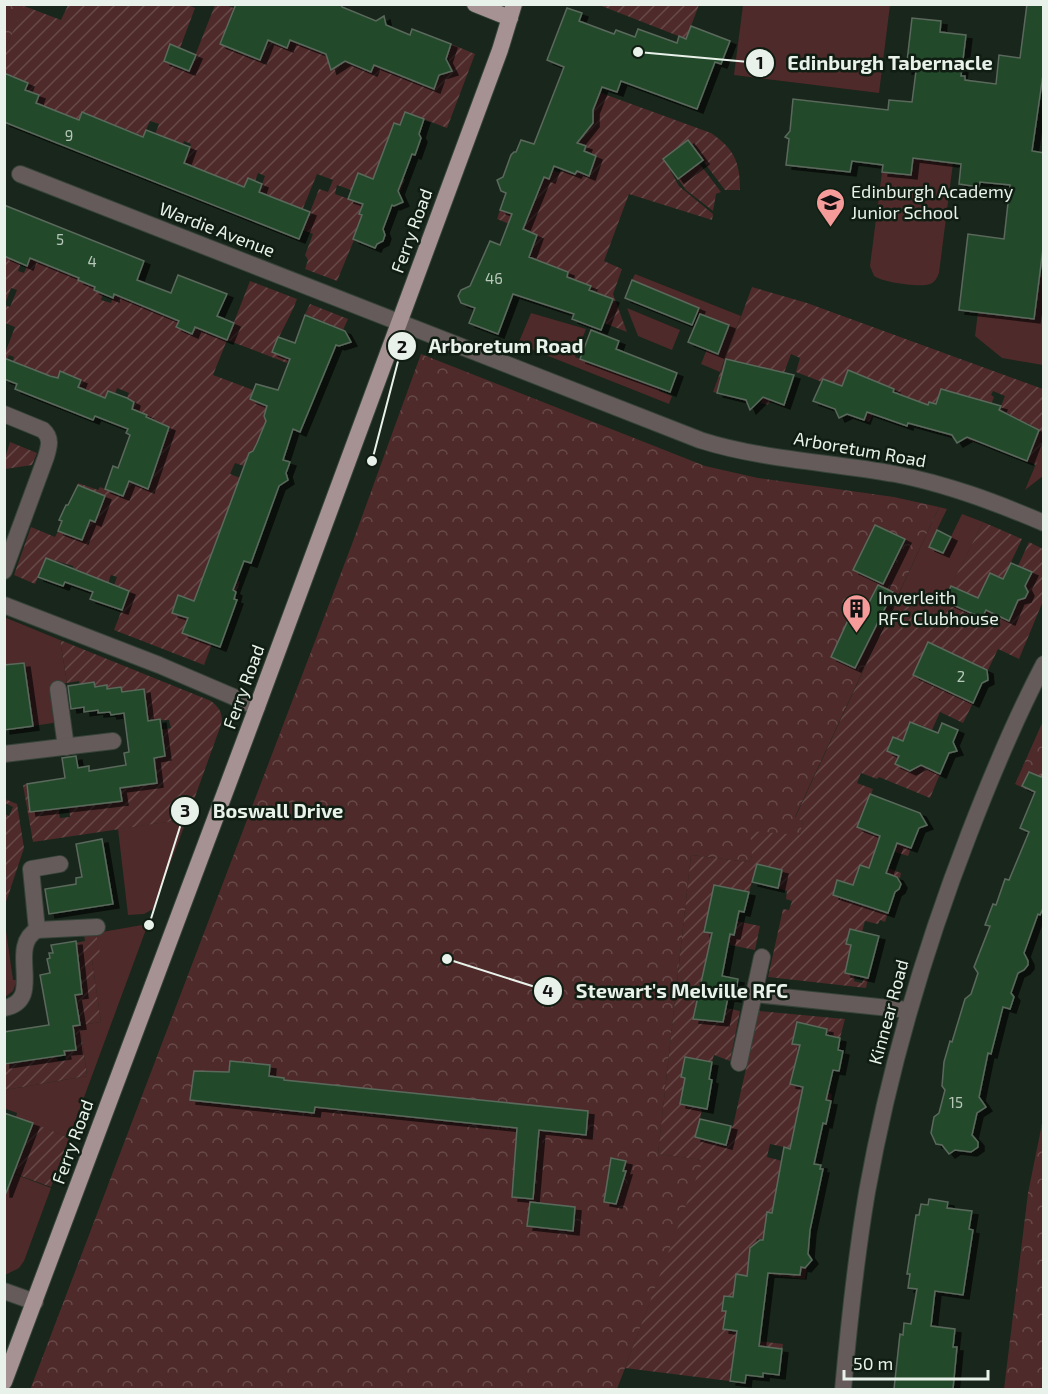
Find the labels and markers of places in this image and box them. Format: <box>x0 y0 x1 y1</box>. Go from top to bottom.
callout: Edinburgh Tabernacle <box>745 44 1005 82</box>
place label: Edinburgh Academy Junior School <box>851 180 1014 223</box>
school or university icon: Edinburgh Academy Junior School <box>814 186 846 228</box>
callout: Arboretum Road <box>387 327 596 365</box>
place label: Inverleith RFC Clubhouse <box>878 586 999 629</box>
building icon: Inverleith RFC Clubhouse <box>841 592 873 634</box>
callout: Boswall Drive <box>170 792 355 830</box>
callout: Stewart's Melville RFC <box>533 972 800 1010</box>

